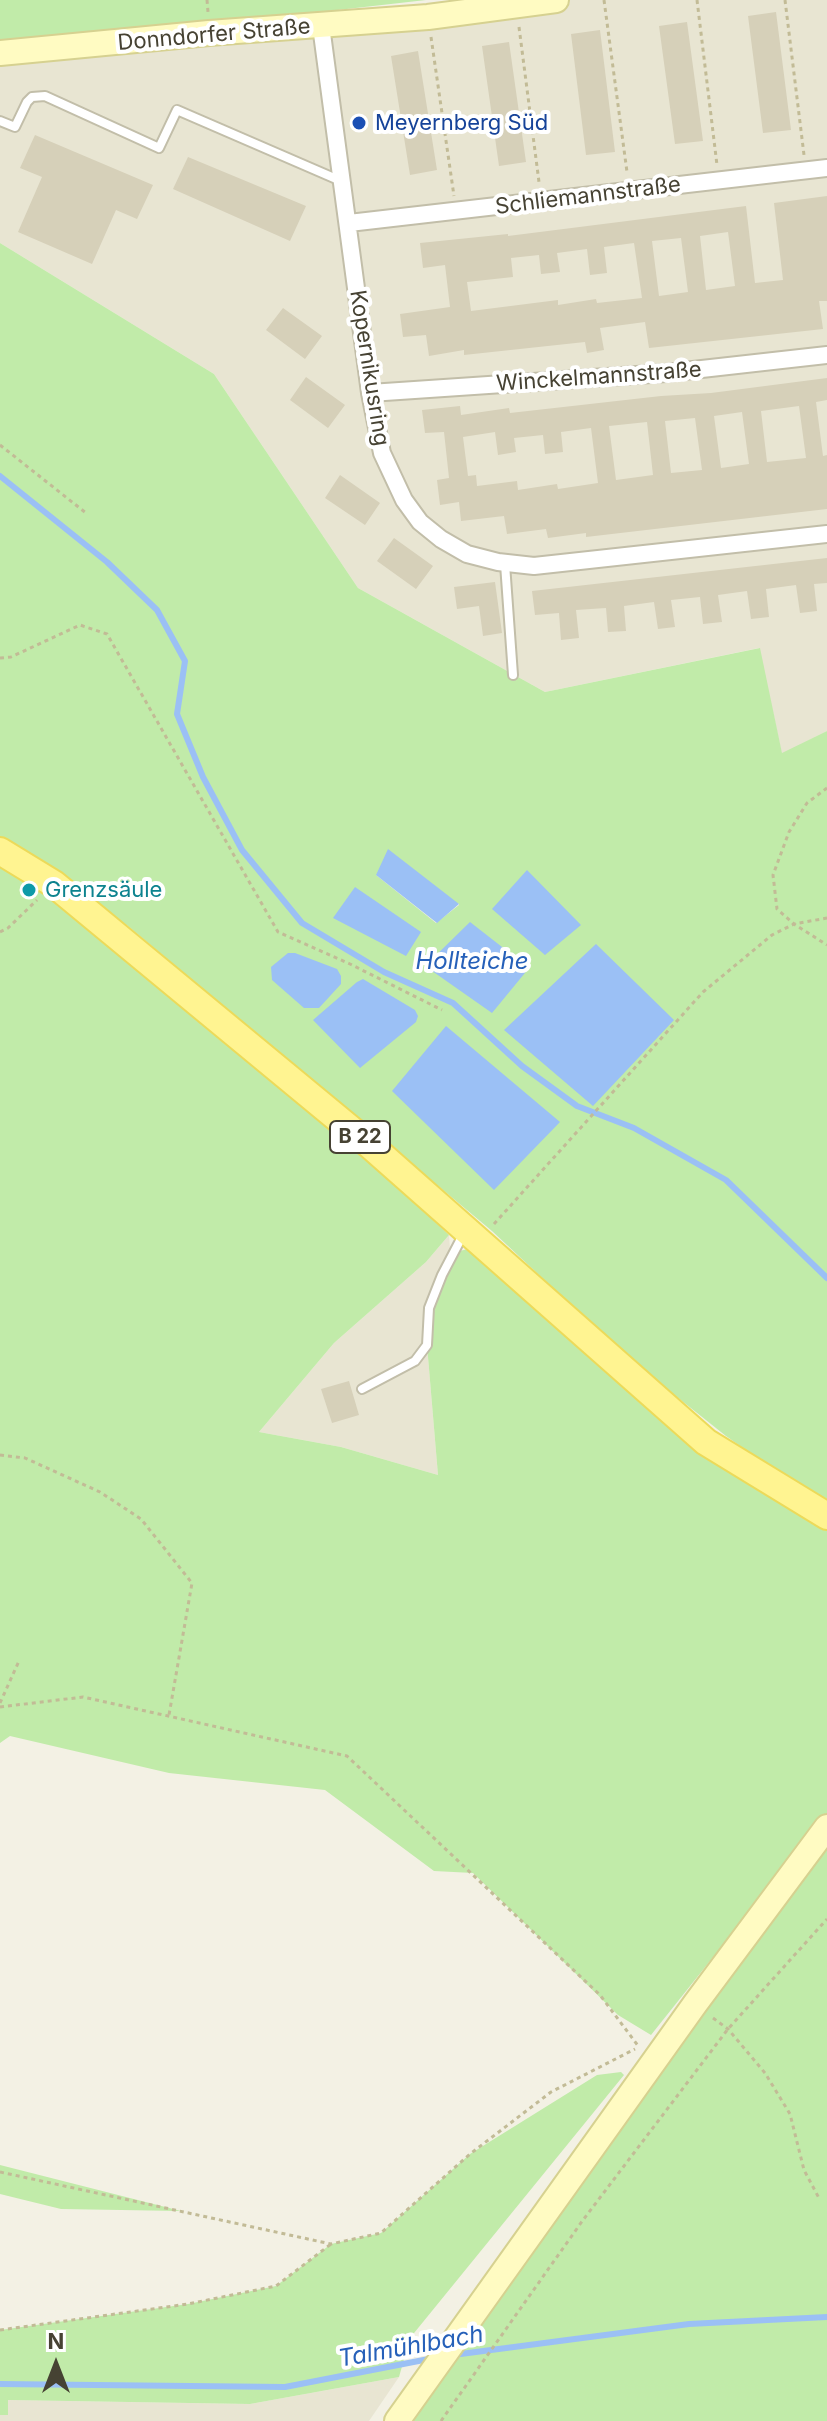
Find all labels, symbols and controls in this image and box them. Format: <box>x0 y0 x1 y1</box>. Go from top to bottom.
street label: Donndorfer Straße <box>116 13 312 57</box>
place label: Meyernberg Süd <box>375 110 548 136</box>
marker: Meyernberg Süd <box>350 114 368 132</box>
street label: Schliemannstraße <box>494 172 682 220</box>
street label: Kopernikusring <box>344 288 394 448</box>
street label: Winckelmannstraße <box>495 357 703 397</box>
place label: Grenzsäule <box>45 877 162 903</box>
marker: Grenzsäule <box>20 881 38 899</box>
water label: Hollteiche <box>415 948 529 976</box>
road number: B 22 <box>330 1121 390 1153</box>
water label: Talmühlbach <box>336 2320 486 2374</box>
north arrow <box>16 2325 96 2405</box>
text: N <box>48 2328 64 2354</box>

